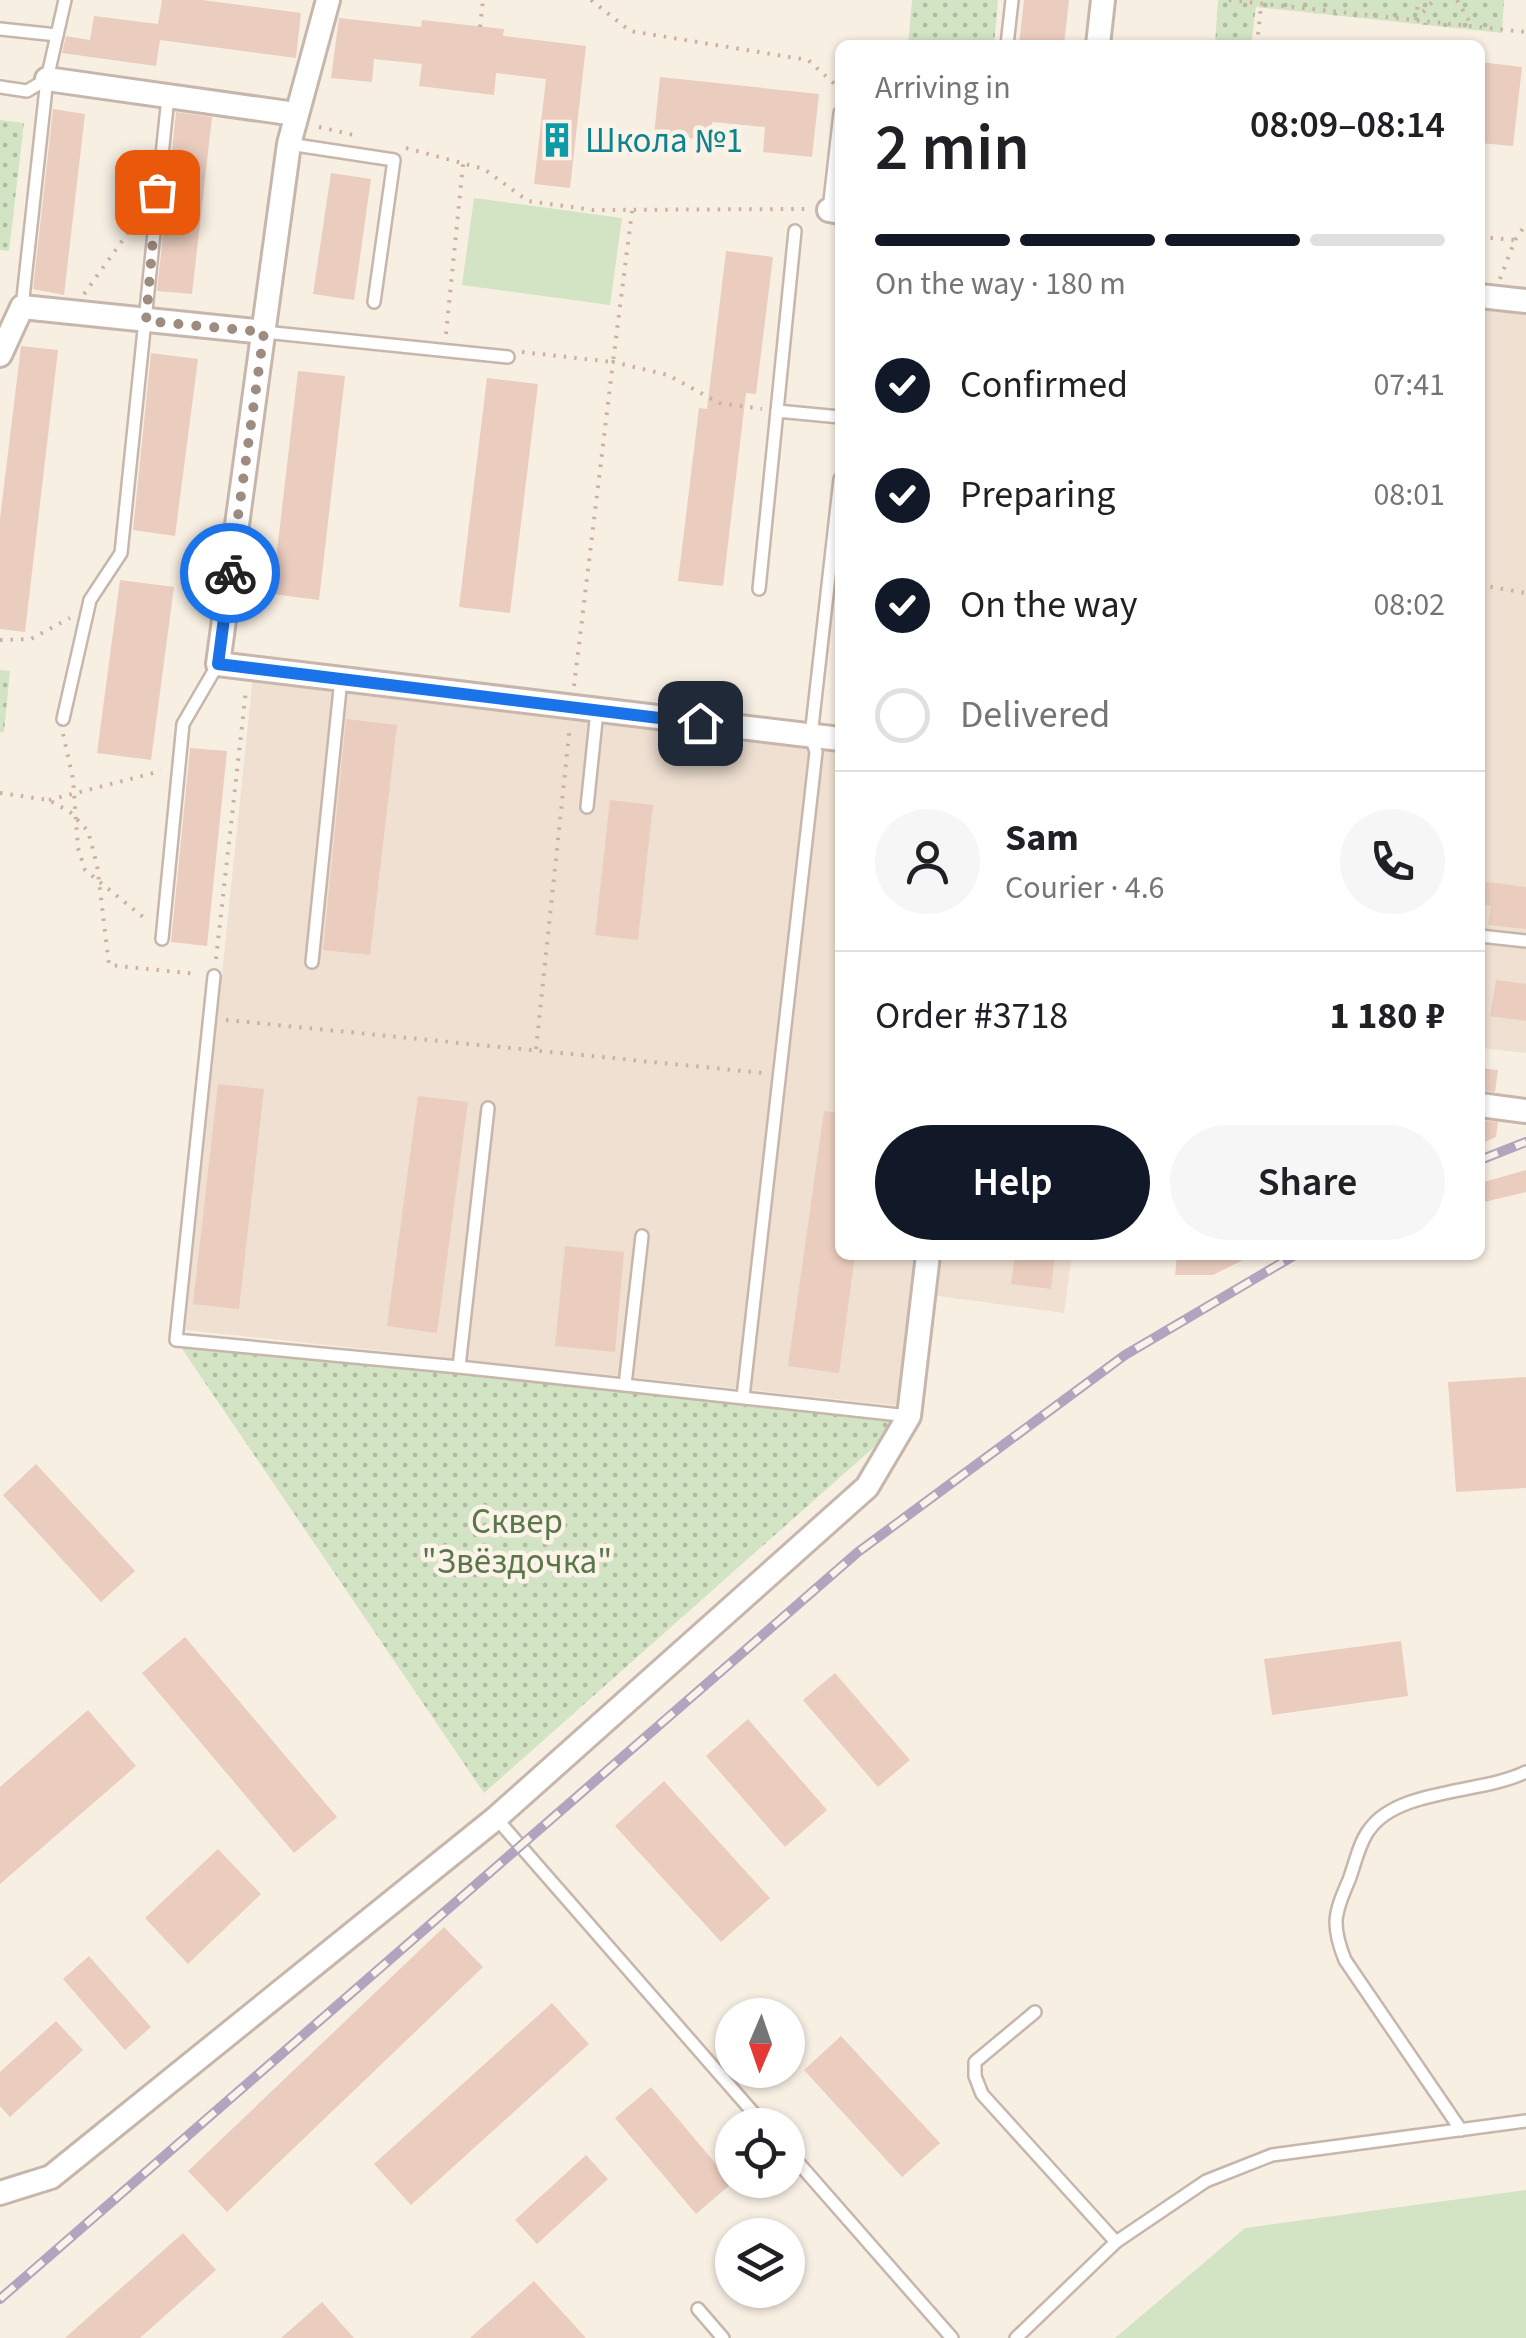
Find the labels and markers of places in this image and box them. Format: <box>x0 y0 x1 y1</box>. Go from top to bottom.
place label: Школа №1 <box>585 116 743 166</box>
building icon: Школа №1 <box>538 121 576 159</box>
pin <box>115 150 200 235</box>
pin <box>658 681 743 766</box>

